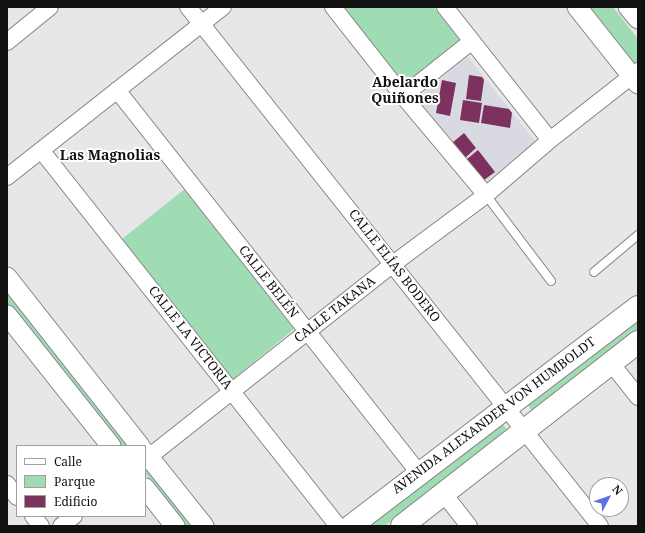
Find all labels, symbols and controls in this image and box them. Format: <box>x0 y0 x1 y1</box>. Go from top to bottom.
district label: Abelardo Quiñones <box>371 75 439 108</box>
district label: Las Magnolias <box>60 148 160 164</box>
street label: CALLE ELÍAS BODERO <box>345 206 443 326</box>
street label: CALLE BELÉN <box>235 243 301 321</box>
street label: CALLE TAKANA <box>291 274 379 346</box>
street label: CALLE LA VICTORIA <box>145 283 235 393</box>
street label: AVENIDA ALEXANDER VON HUMBOLDT <box>389 334 599 498</box>
legend <box>16 445 146 517</box>
text: Calle <box>54 453 82 470</box>
text: Parque <box>54 473 95 490</box>
north arrow <box>589 477 629 517</box>
text: N <box>609 481 626 498</box>
text: Edificio <box>54 493 97 510</box>

